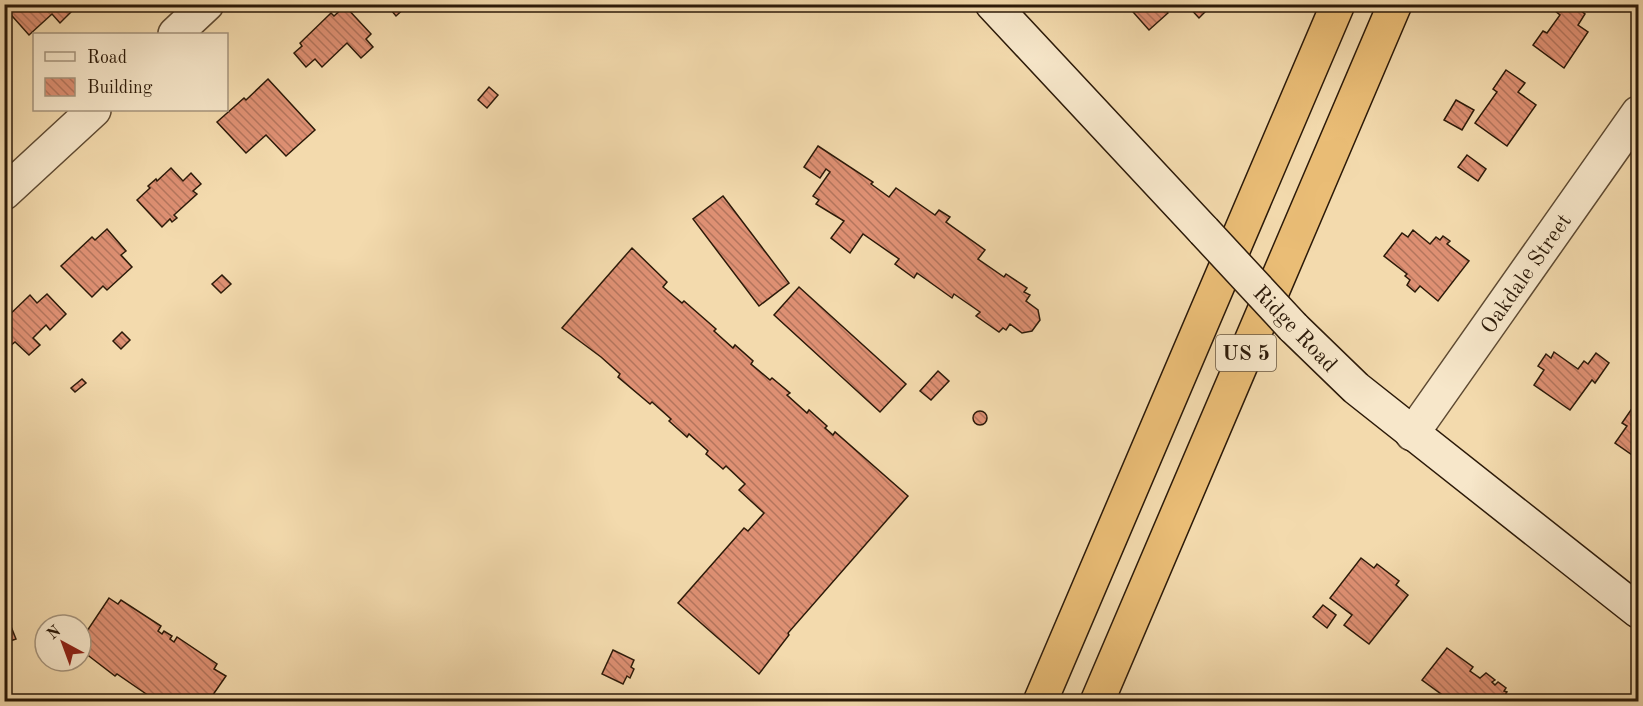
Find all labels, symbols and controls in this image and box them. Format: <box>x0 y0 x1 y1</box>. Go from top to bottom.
legend <box>33 33 228 111</box>
text: Road <box>87 49 127 67</box>
text: Building <box>87 79 153 97</box>
street label: Oakdale Street <box>1477 210 1576 338</box>
street label: Ridge Road <box>1248 282 1341 377</box>
road number: US 5 <box>1216 335 1276 371</box>
north arrow <box>33 613 93 673</box>
text: N <box>45 623 65 643</box>

